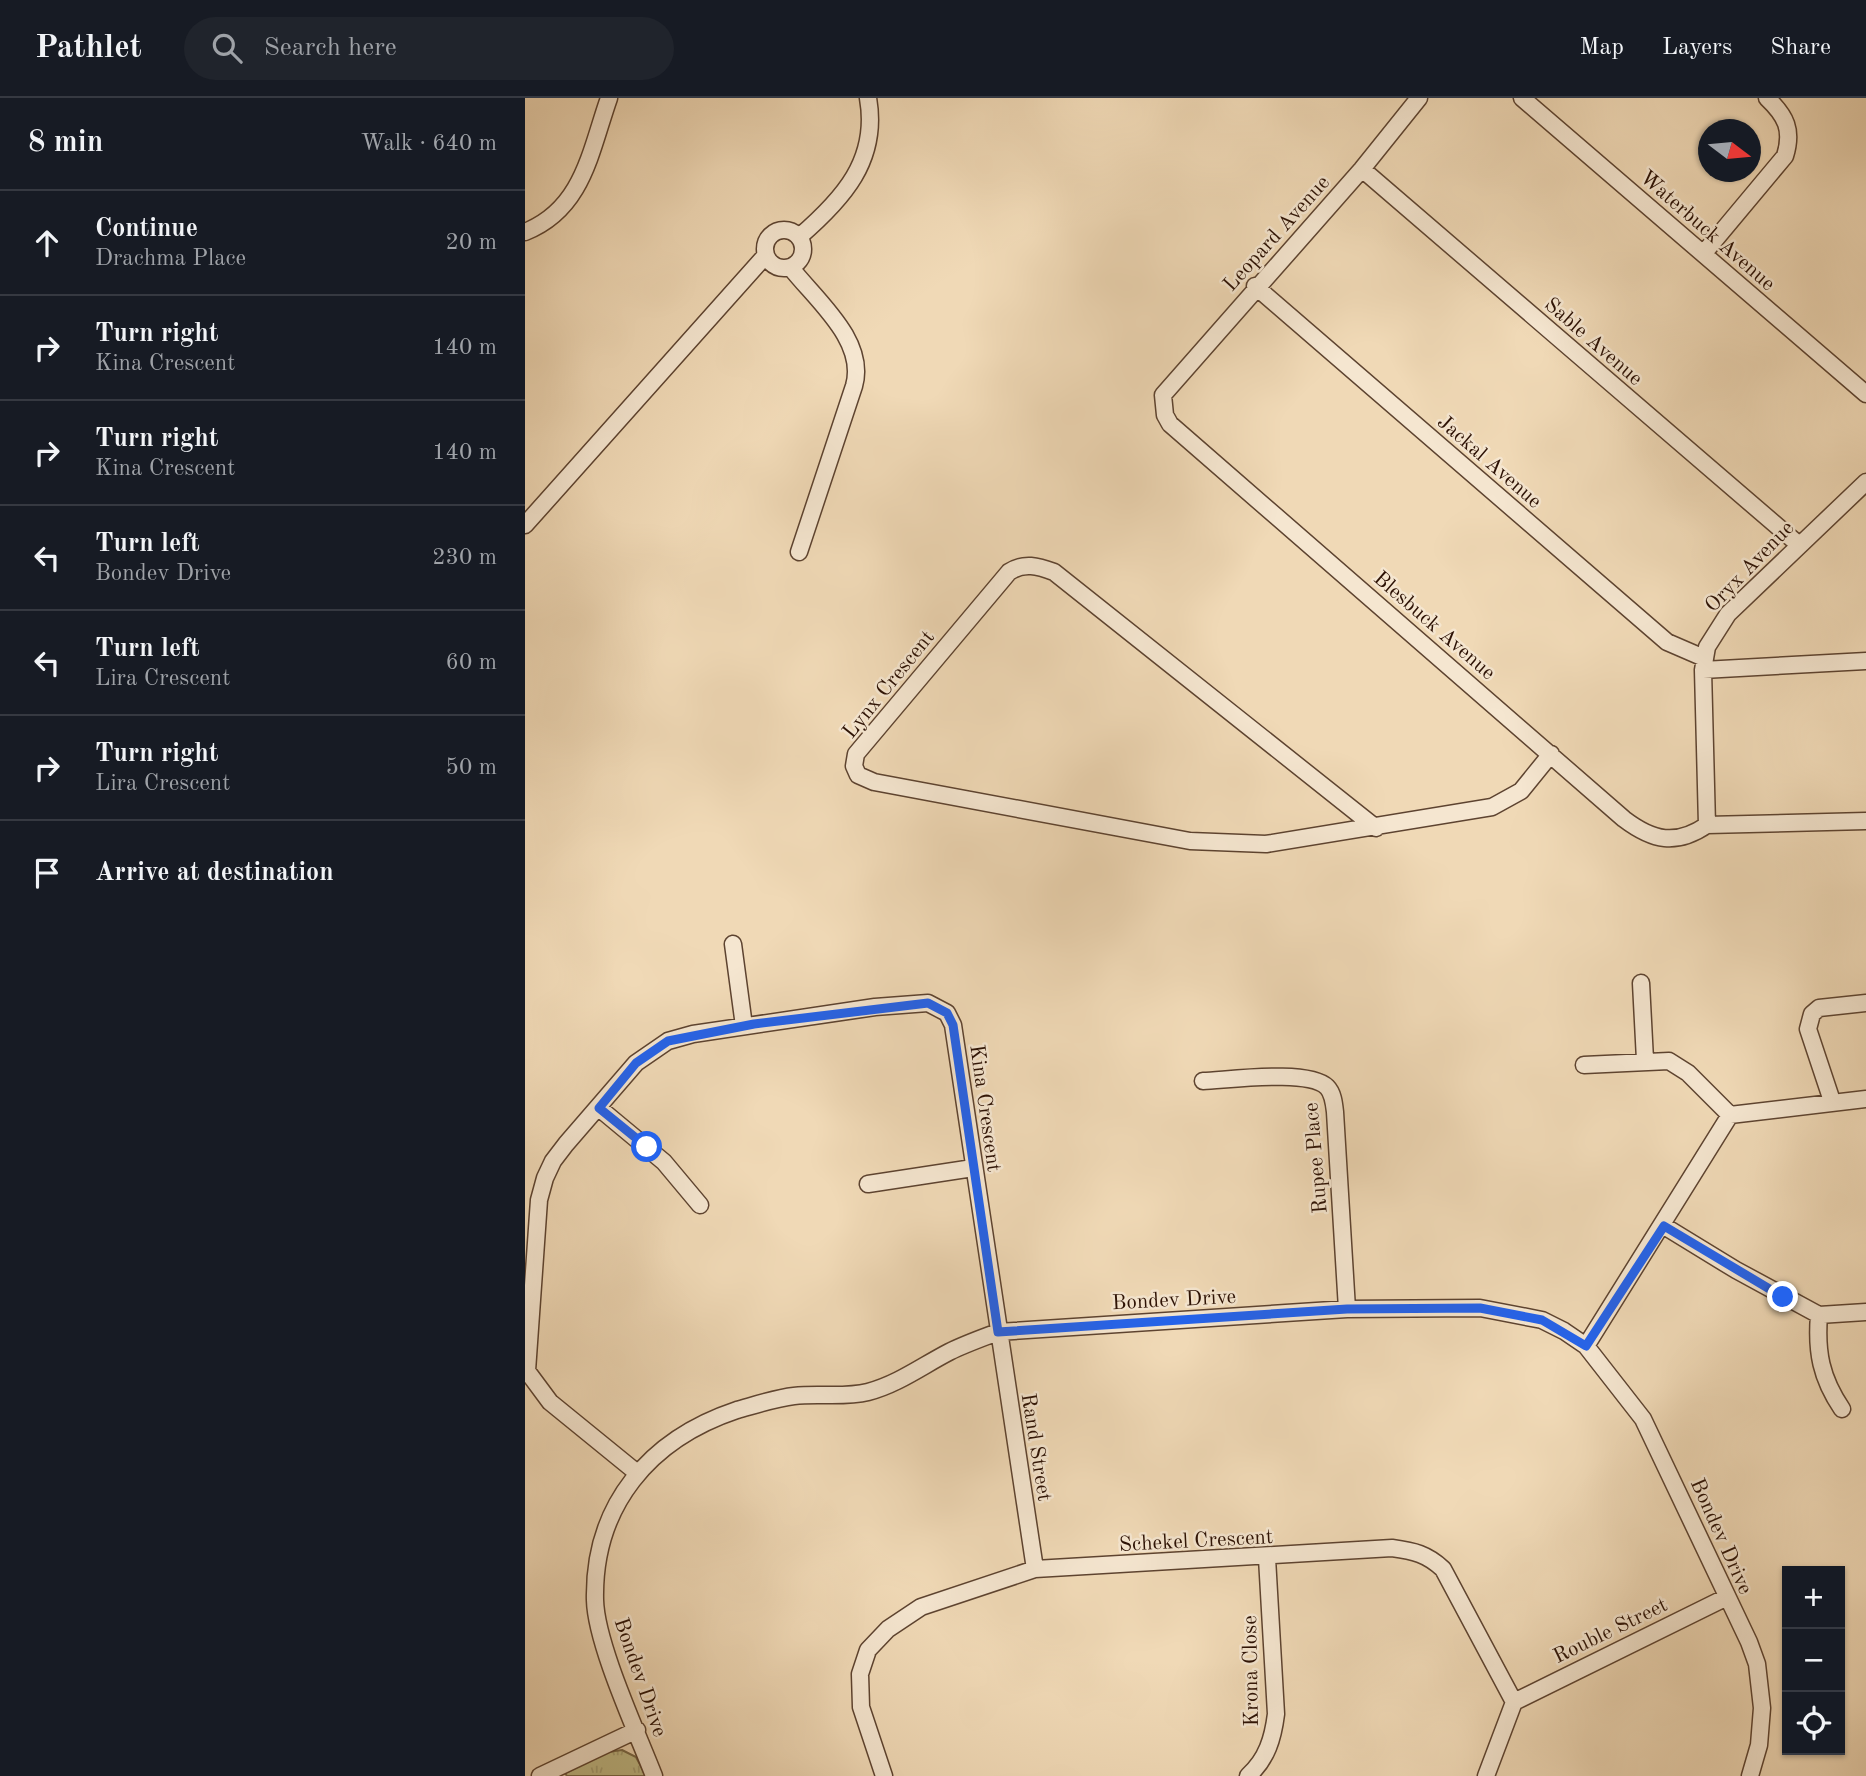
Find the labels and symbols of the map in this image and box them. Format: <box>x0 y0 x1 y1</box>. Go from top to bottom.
north arrow <box>1698 119 1761 182</box>
street label: Waterbuck Avenue <box>1635 167 1779 295</box>
street label: Leopard Avenue <box>1220 172 1334 296</box>
street label: Sable Avenue <box>1540 294 1646 390</box>
street label: Jackal Avenue <box>1433 411 1545 513</box>
street label: Oryx Avenue <box>1702 517 1799 617</box>
street label: Blesbuck Avenue <box>1369 568 1499 684</box>
street label: Lynx Crescent <box>839 627 939 743</box>
street label: Kina Crescent <box>965 1043 1004 1173</box>
street label: Rupee Place <box>1301 1101 1332 1214</box>
route start <box>631 1131 662 1162</box>
route end <box>1767 1281 1798 1312</box>
street label: Bondev Drive <box>1111 1287 1237 1314</box>
street label: Rand Street <box>1017 1392 1054 1503</box>
street label: Bondev Drive <box>1686 1476 1756 1598</box>
street label: Schekel Crescent <box>1118 1527 1274 1556</box>
street label: Rouble Street <box>1550 1595 1671 1668</box>
street label: Bondev Drive <box>609 1615 670 1740</box>
street label: Krona Close <box>1240 1615 1263 1727</box>

